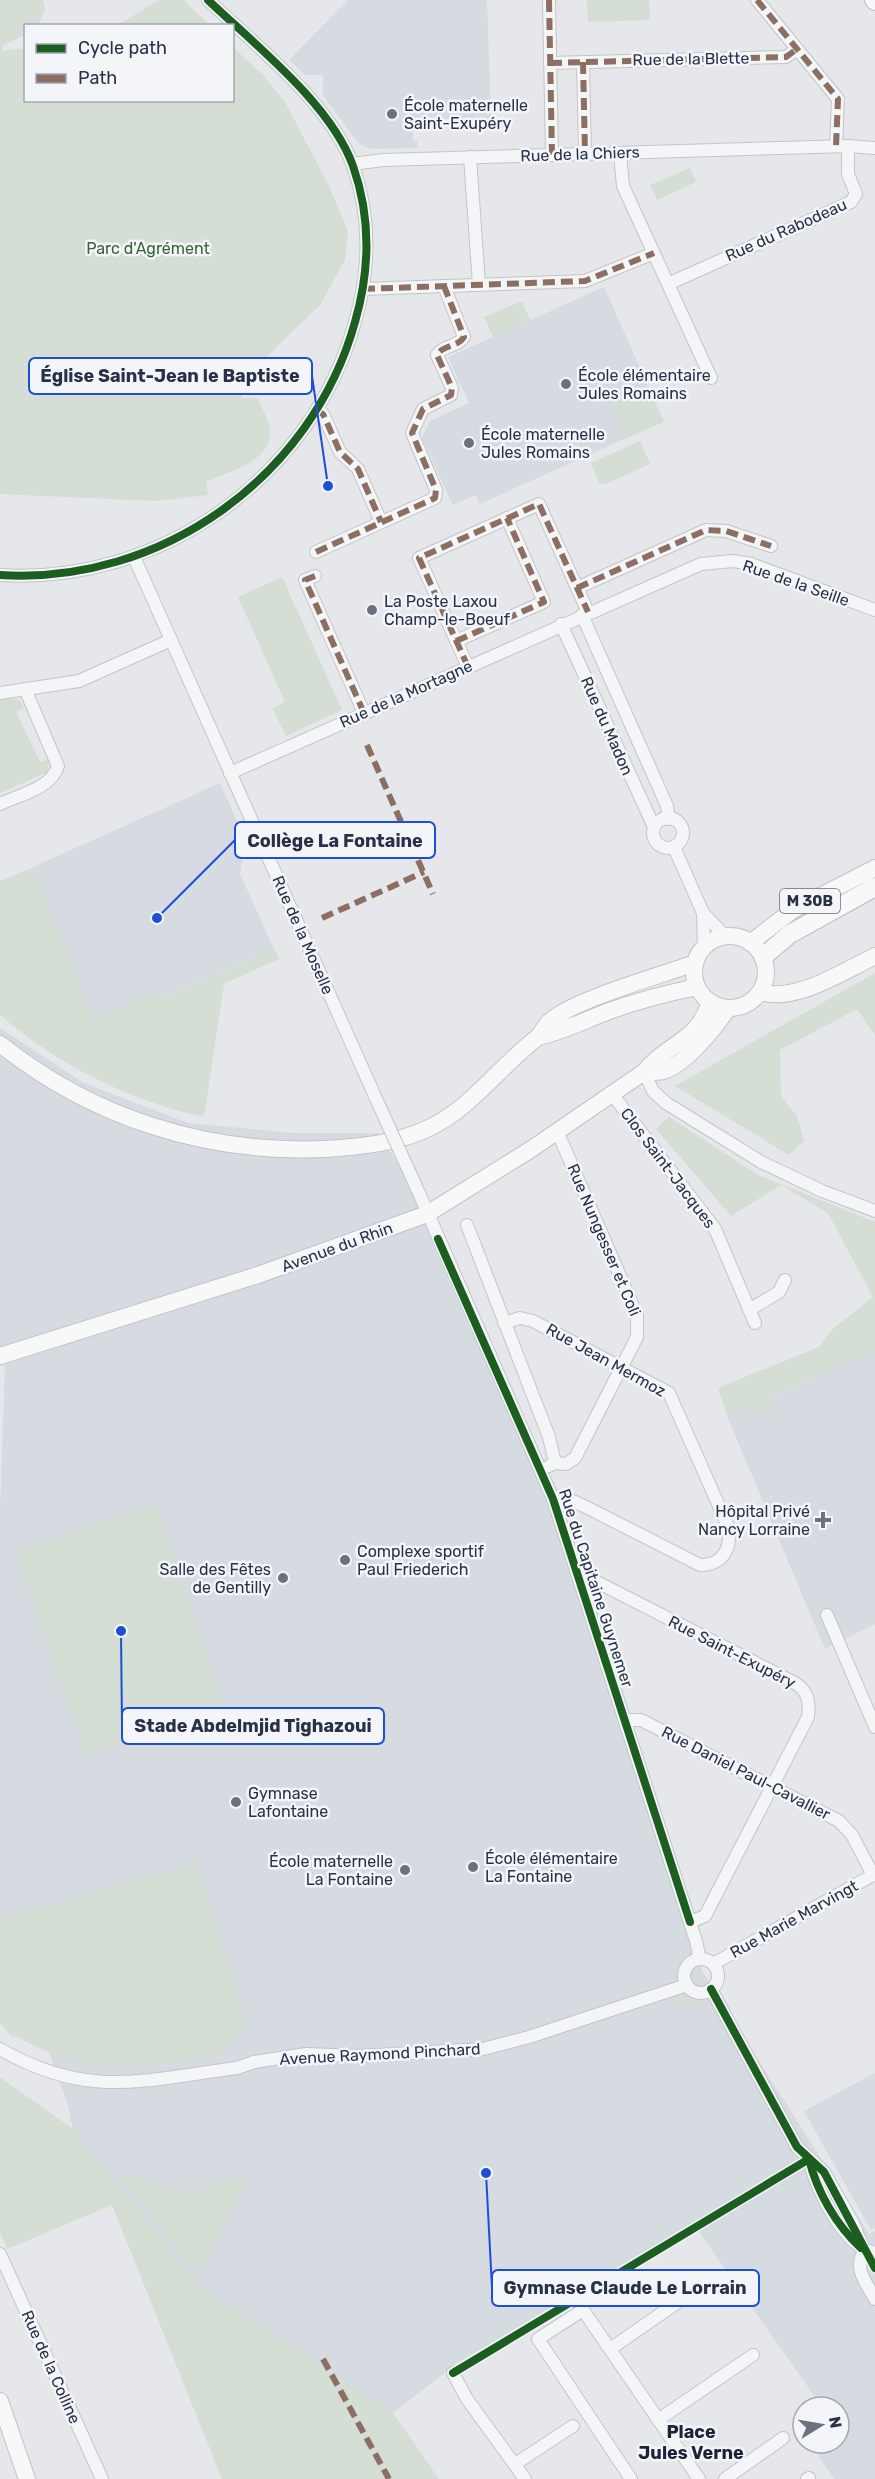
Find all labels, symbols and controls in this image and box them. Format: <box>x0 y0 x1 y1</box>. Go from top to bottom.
legend <box>24 24 234 102</box>
text: Cycle path <box>78 37 167 59</box>
street label: Rue de la Blette <box>632 48 750 70</box>
text: Path <box>78 67 117 89</box>
place label: École maternelle Saint-Exupéry <box>404 96 528 133</box>
marker: École maternelle Saint-Exupéry <box>385 107 399 121</box>
street label: Rue de la Chiers <box>520 142 640 166</box>
street label: Rue du Rabodeau <box>722 195 850 265</box>
park label: Parc d'Agrément <box>86 239 210 258</box>
callout: Église Saint-Jean le Baptiste <box>29 358 312 394</box>
text: Église Saint-Jean le Baptiste <box>40 365 300 387</box>
place label: École élémentaire Jules Romains <box>578 366 711 403</box>
marker: École élémentaire Jules Romains <box>559 377 573 391</box>
place label: École maternelle Jules Romains <box>481 425 605 462</box>
marker: École maternelle Jules Romains <box>462 436 476 450</box>
street label: Rue de la Seille <box>740 556 852 610</box>
place label: La Poste Laxou Champ-le-Boeuf <box>384 592 511 629</box>
marker: La Poste Laxou Champ-le-Boeuf <box>365 603 379 617</box>
street label: Rue de la Mortagne <box>337 656 475 732</box>
street label: Rue du Madon <box>577 674 637 778</box>
callout: Collège La Fontaine <box>235 822 435 858</box>
text: Collège La Fontaine <box>247 830 423 852</box>
street label: Rue de la Moselle <box>268 873 338 997</box>
road number: M 30B <box>780 889 840 913</box>
street label: Clos Saint-Jacques <box>617 1104 719 1232</box>
street label: Rue Nungesser et Coli <box>563 1161 645 1319</box>
street label: Avenue du Rhin <box>279 1218 395 1276</box>
street label: Rue Jean Mermoz <box>543 1319 669 1401</box>
street label: Rue du Capitaine Guynemer <box>555 1486 637 1690</box>
place label: Hôpital Privé Nancy Lorraine <box>698 1502 810 1539</box>
marker: Hôpital Privé Nancy Lorraine <box>814 1511 832 1529</box>
place label: Complexe sportif Paul Friederich <box>357 1542 485 1579</box>
marker: Complexe sportif Paul Friederich <box>338 1553 352 1567</box>
place label: Salle des Fêtes de Gentilly <box>160 1560 271 1597</box>
marker: Salle des Fêtes de Gentilly <box>276 1571 290 1585</box>
street label: Rue Saint-Exupéry <box>665 1612 799 1692</box>
callout: Stade Abdelmjid Tighazoui <box>122 1708 384 1744</box>
text: Stade Abdelmjid Tighazoui <box>134 1715 372 1737</box>
street label: Rue Daniel Paul-Cavallier <box>658 1722 834 1824</box>
place label: Gymnase Lafontaine <box>248 1784 328 1821</box>
marker: Gymnase Lafontaine <box>229 1795 243 1809</box>
place label: École élémentaire La Fontaine <box>485 1849 618 1886</box>
place label: École maternelle La Fontaine <box>269 1852 393 1889</box>
marker: École élémentaire La Fontaine <box>466 1860 480 1874</box>
marker: École maternelle La Fontaine <box>398 1863 412 1877</box>
street label: Rue Marie Marvingt <box>727 1876 861 1962</box>
street label: Avenue Raymond Pinchard <box>279 2039 481 2069</box>
callout: Gymnase Claude Le Lorrain <box>492 2270 759 2306</box>
text: Gymnase Claude Le Lorrain <box>503 2277 747 2299</box>
street label: Rue de la Colline <box>17 2307 85 2427</box>
north arrow <box>791 2395 851 2455</box>
text: N <box>825 2415 846 2430</box>
district label: Place Jules Verne <box>638 2421 744 2464</box>

